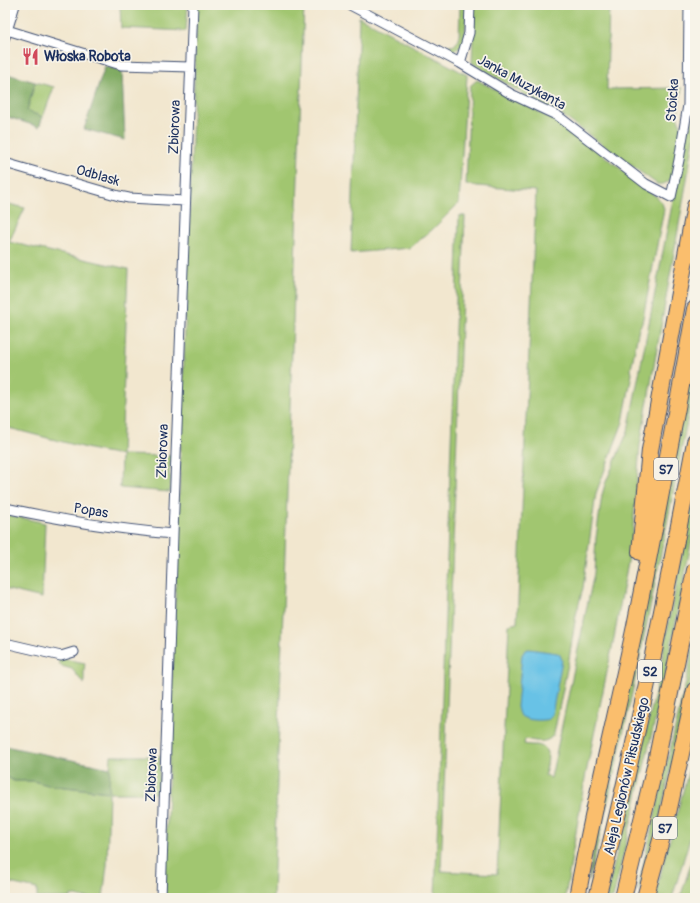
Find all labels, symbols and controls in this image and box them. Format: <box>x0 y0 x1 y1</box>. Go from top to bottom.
restaurant icon: Włoska Robota <box>21 46 41 66</box>
place label: Włoska Robota <box>44 48 131 65</box>
street label: Janka Muzykanta <box>475 51 569 114</box>
street label: Stoicka <box>663 78 682 122</box>
street label: Zbiorowa <box>165 99 184 155</box>
street label: Odblask <box>74 161 122 190</box>
street label: Zbiorowa <box>153 423 172 479</box>
road number: S7 <box>654 458 678 480</box>
street label: Popas <box>72 499 110 522</box>
road number: S2 <box>638 660 662 682</box>
street label: Aleja Legionów Piłsudskiego <box>600 695 653 857</box>
street label: Zbiorowa <box>142 747 161 803</box>
road number: S7 <box>653 817 677 839</box>

